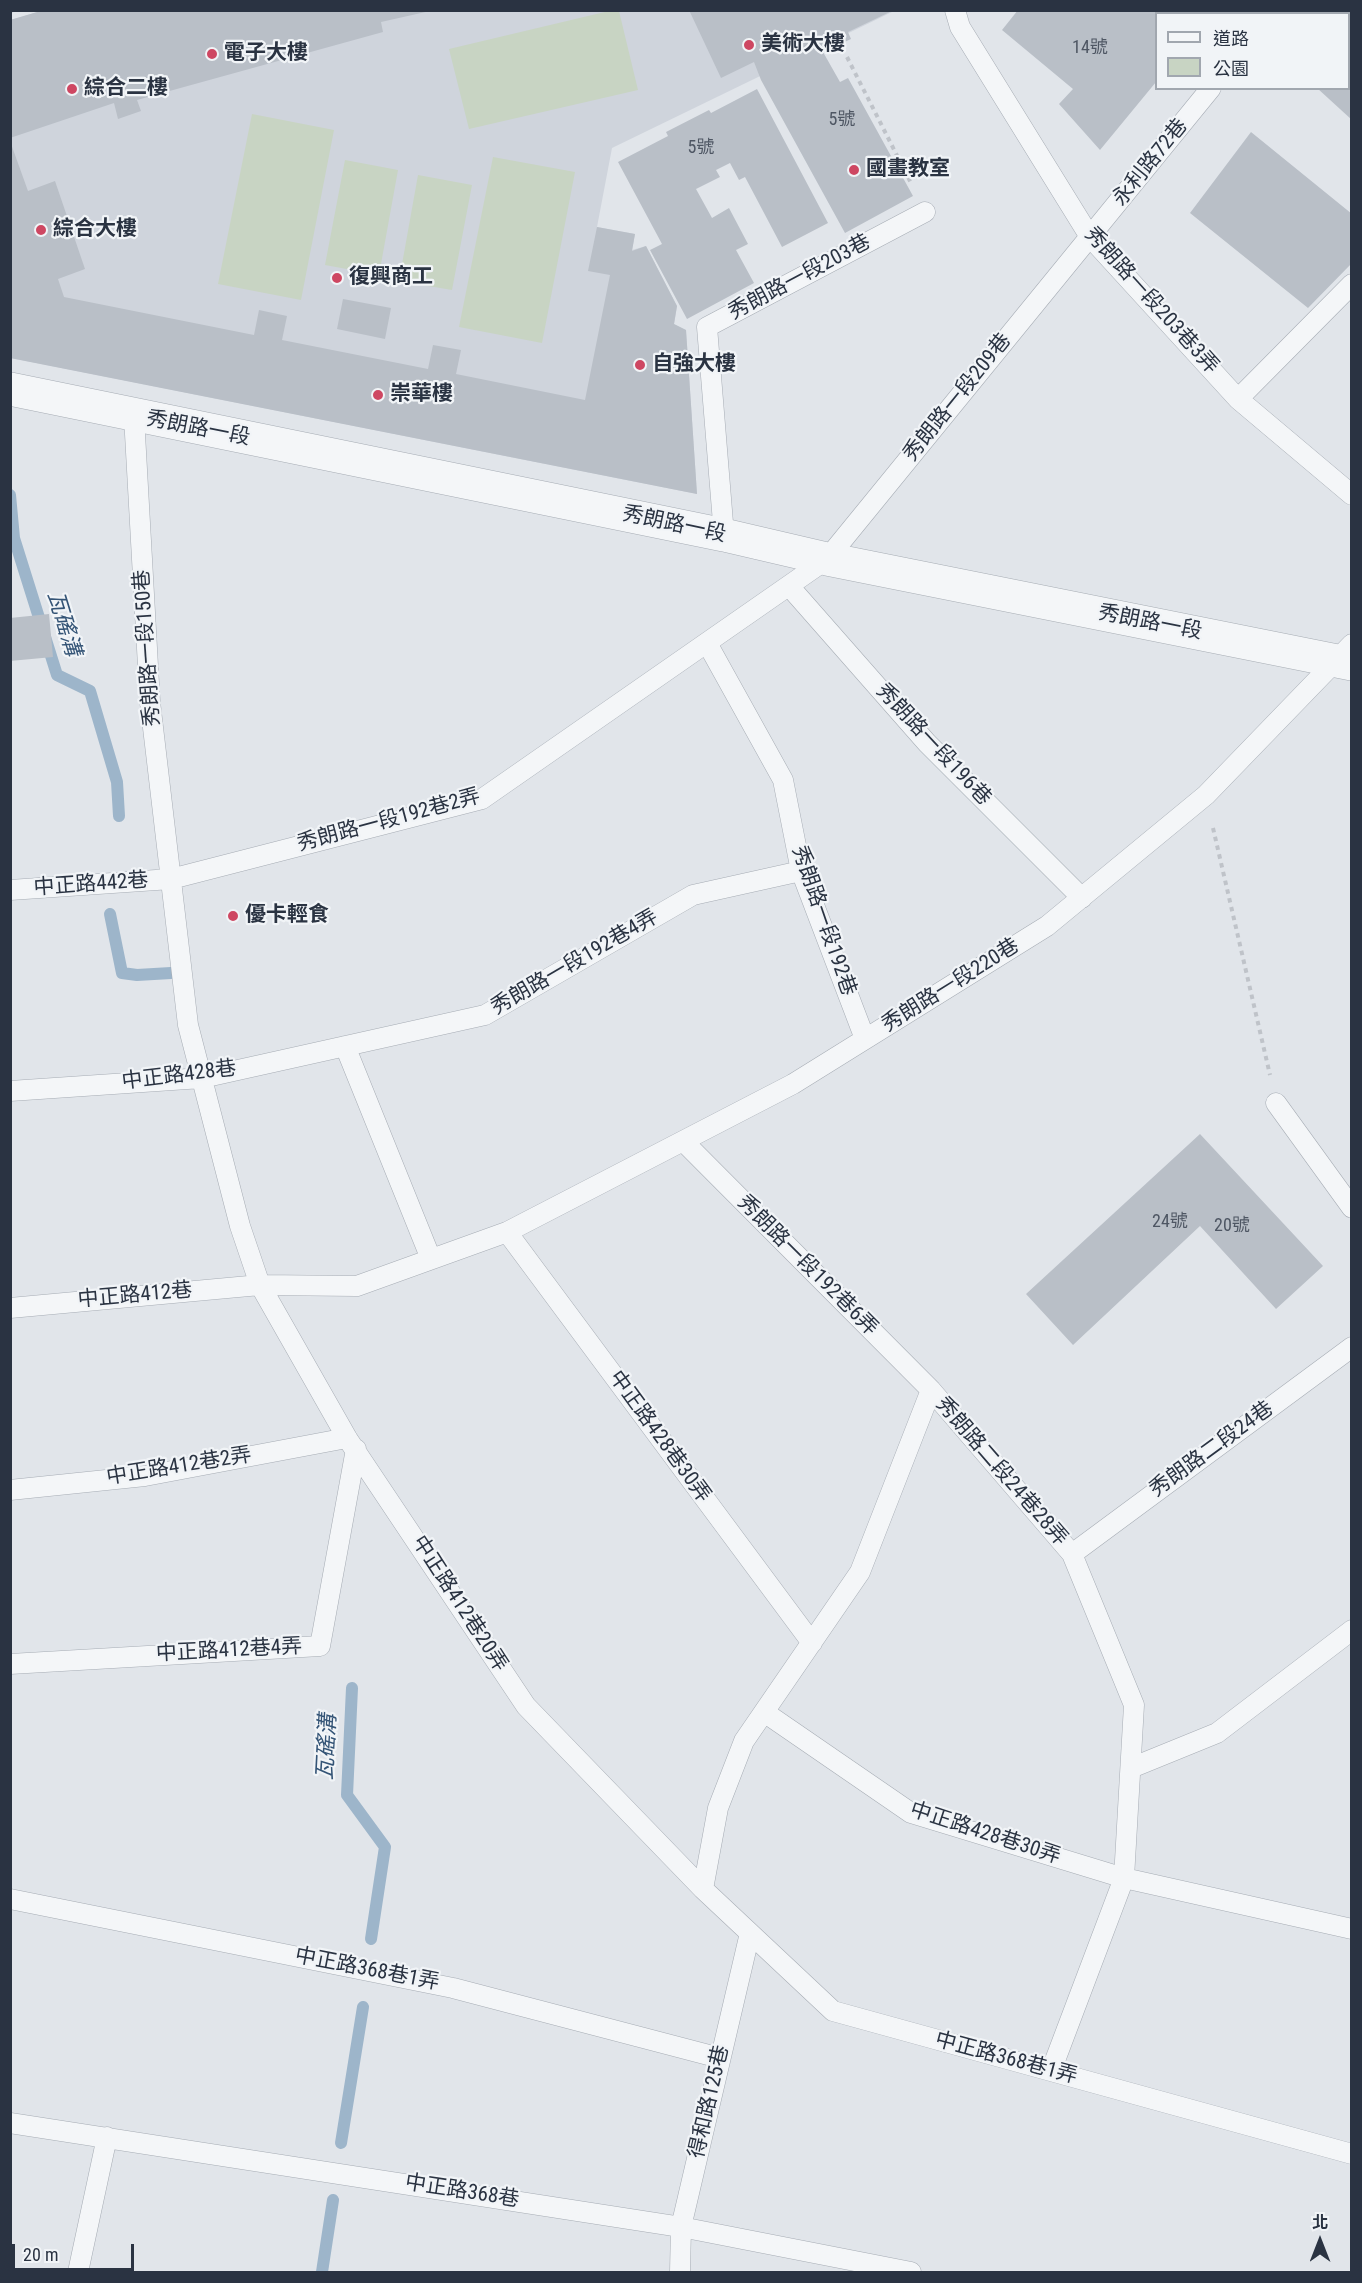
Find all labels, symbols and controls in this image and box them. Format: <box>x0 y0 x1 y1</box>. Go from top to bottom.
legend <box>1155 12 1350 90</box>
text: 道路 <box>1213 28 1249 49</box>
place label: 美術大樓 <box>761 32 845 58</box>
house number: 14號 <box>1072 37 1108 59</box>
marker: 美術大樓 <box>742 38 756 52</box>
place label: 電子大樓 <box>224 41 308 67</box>
marker: 電子大樓 <box>205 47 219 61</box>
text: 公園 <box>1213 58 1249 79</box>
place label: 綜合二樓 <box>84 76 168 102</box>
marker: 綜合二樓 <box>65 82 79 96</box>
house number: 5號 <box>829 109 855 131</box>
street label: 永利路72巷 <box>1108 114 1194 212</box>
house number: 5號 <box>688 137 714 159</box>
place label: 國畫教室 <box>866 157 950 183</box>
marker: 國畫教室 <box>847 163 861 177</box>
place label: 綜合大樓 <box>53 217 137 243</box>
marker: 綜合大樓 <box>34 223 48 237</box>
street label: 秀朗路一段203巷3弄 <box>1079 223 1223 379</box>
street label: 秀朗路一段203巷 <box>725 230 875 326</box>
place label: 復興商工 <box>349 265 433 291</box>
marker: 復興商工 <box>330 271 344 285</box>
street label: 秀朗路一段209巷 <box>899 329 1017 467</box>
place label: 自強大樓 <box>652 352 736 378</box>
marker: 自強大樓 <box>633 358 647 372</box>
place label: 崇華樓 <box>390 382 453 408</box>
marker: 崇華樓 <box>371 388 385 402</box>
street label: 秀朗路一段 <box>144 407 252 451</box>
street label: 秀朗路一段 <box>620 502 728 548</box>
street label: 秀朗路一段150巷 <box>130 569 166 727</box>
water label: 瓦磘溝 <box>41 589 85 659</box>
street label: 秀朗路一段 <box>1096 601 1204 645</box>
street label: 秀朗路一段196巷 <box>870 679 996 811</box>
street label: 秀朗路一段192巷2弄 <box>295 784 483 858</box>
street label: 秀朗路一段192巷 <box>786 843 860 999</box>
street label: 中正路442巷 <box>33 868 149 902</box>
place label: 優卡輕食 <box>245 903 329 929</box>
street label: 秀朗路一段192巷4弄 <box>487 905 663 1021</box>
marker: 優卡輕食 <box>226 909 240 923</box>
street label: 秀朗路一段220巷 <box>878 934 1024 1038</box>
street label: 中正路428巷 <box>120 1056 238 1096</box>
street label: 秀朗路一段192巷6弄 <box>731 1190 883 1342</box>
house number: 24號 <box>1152 1211 1188 1233</box>
house number: 20號 <box>1214 1215 1250 1237</box>
street label: 中正路412巷 <box>77 1278 193 1314</box>
street label: 中正路428巷30弄 <box>603 1366 715 1508</box>
street label: 秀朗路二段24巷28弄 <box>930 1393 1072 1551</box>
street label: 秀朗路二段24巷 <box>1145 1397 1279 1503</box>
street label: 中正路412巷2弄 <box>105 1443 253 1491</box>
street label: 中正路412巷20弄 <box>406 1531 512 1677</box>
street label: 中正路412巷4弄 <box>155 1635 303 1667</box>
water label: 瓦磘溝 <box>313 1713 343 1781</box>
street label: 中正路428巷30弄 <box>907 1798 1063 1870</box>
street label: 中正路368巷1弄 <box>293 1944 441 1996</box>
street label: 中正路368巷1弄 <box>932 2028 1080 2090</box>
street label: 得和路125巷 <box>685 2043 735 2161</box>
street label: 中正路368巷 <box>403 2171 521 2213</box>
north arrow <box>1290 2211 1350 2271</box>
text: 北 <box>1312 2213 1328 2232</box>
scale bar <box>15 2232 136 2270</box>
text: 20 m <box>23 2244 58 2265</box>

